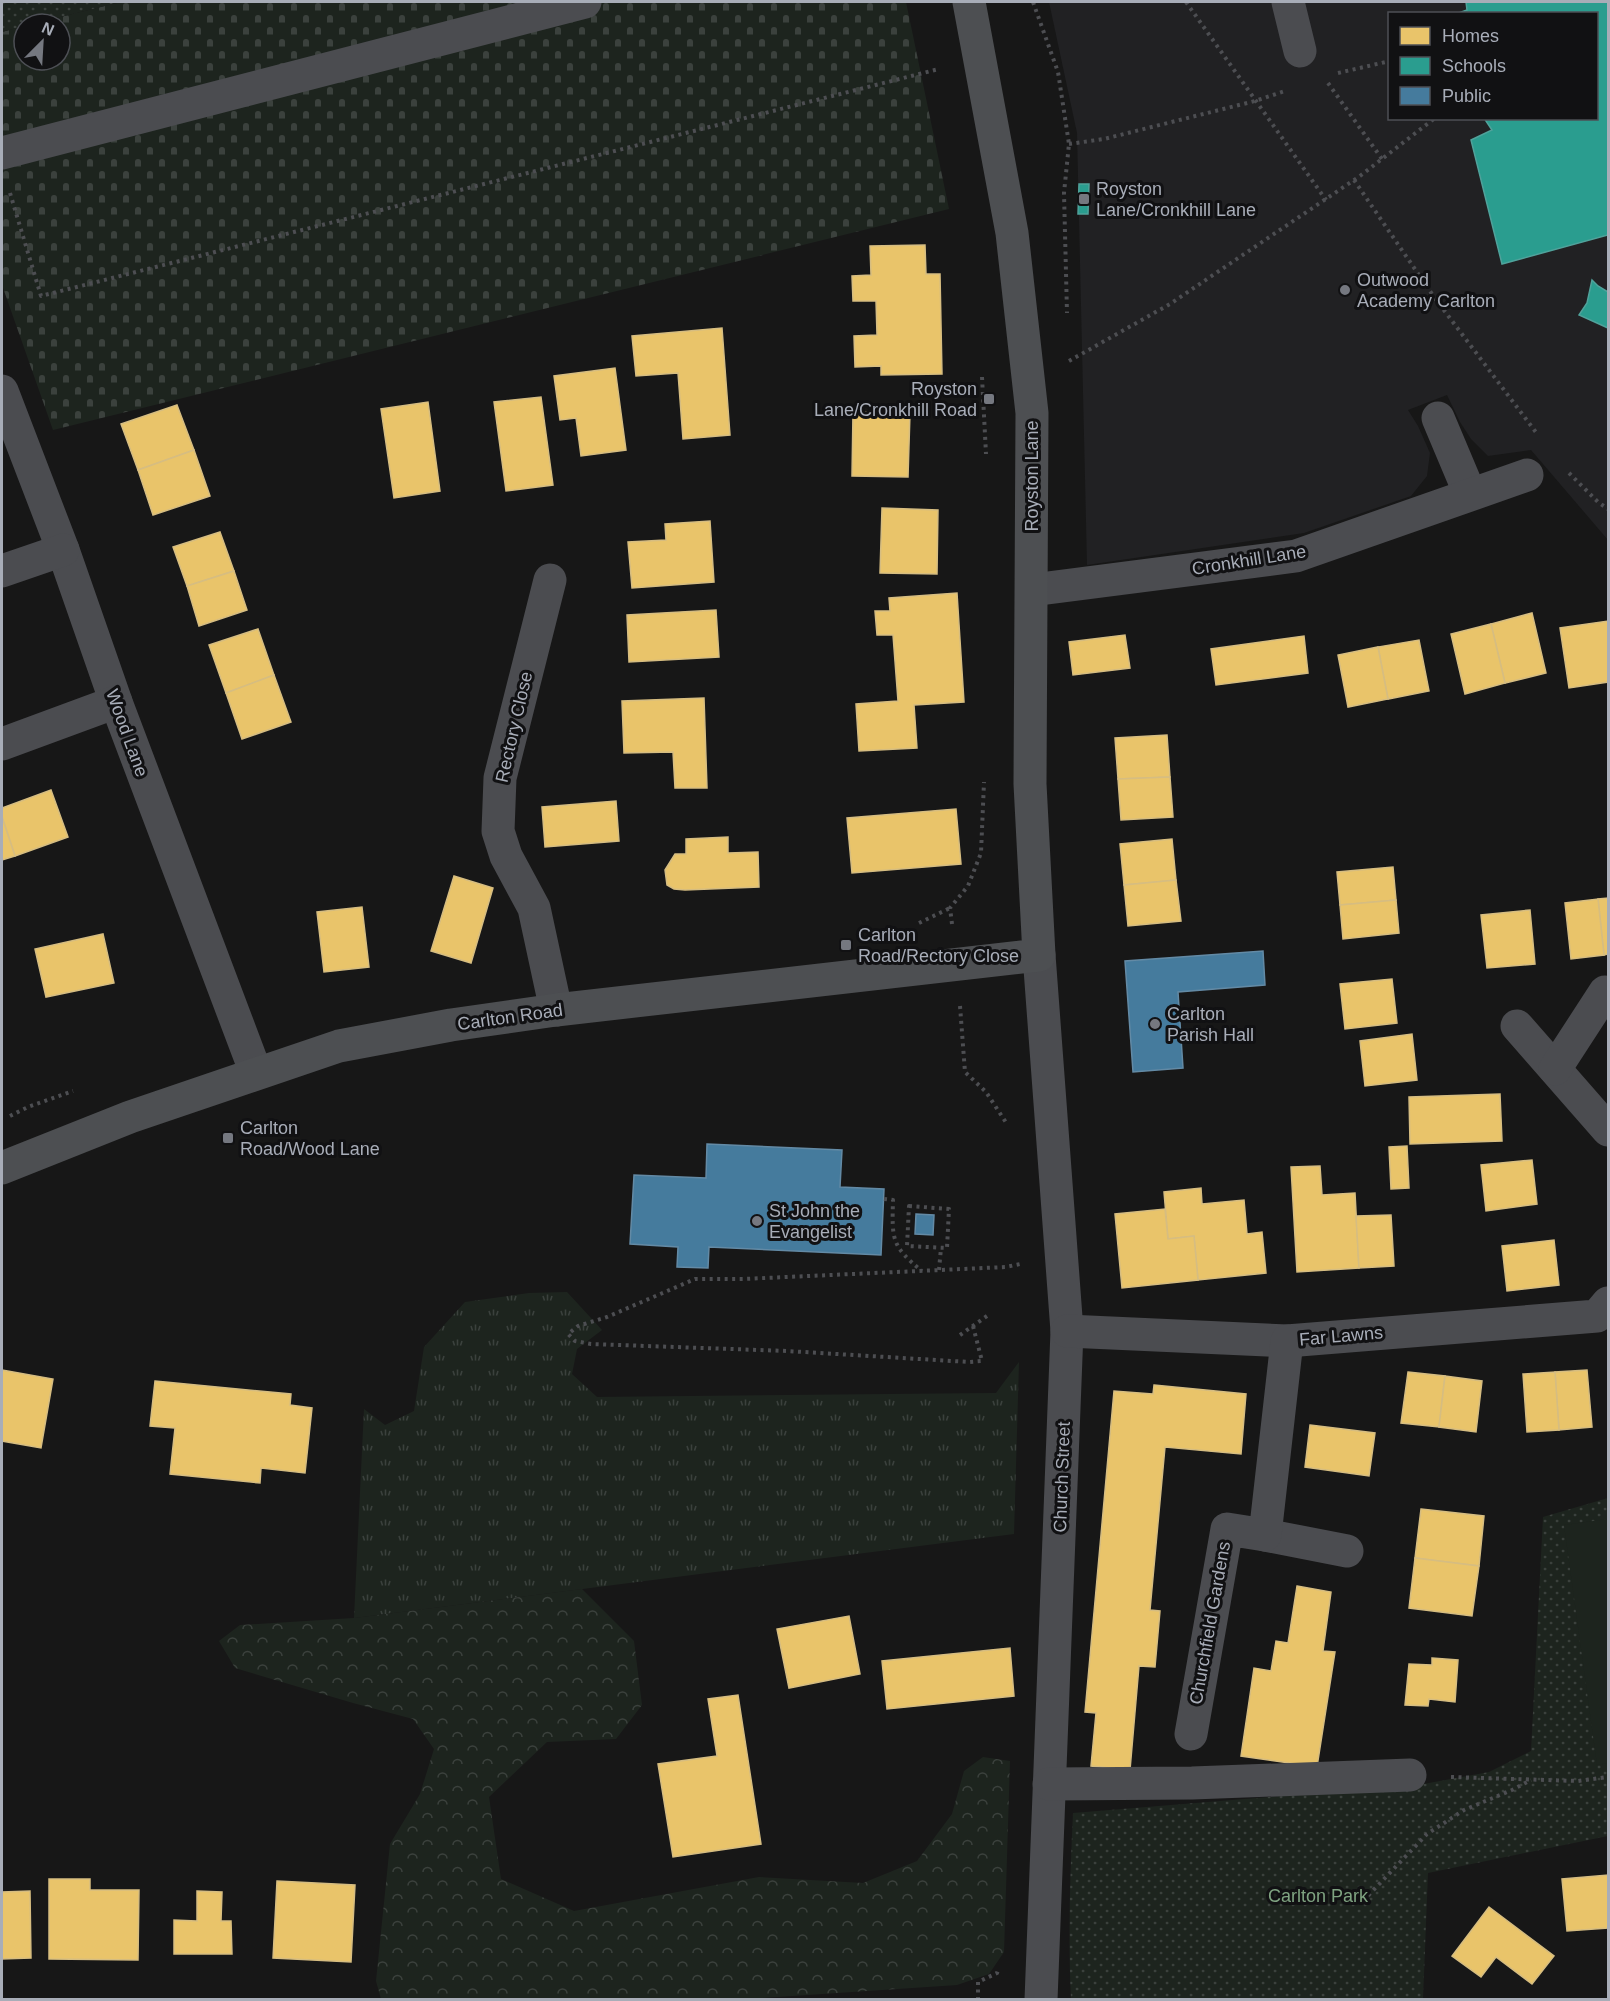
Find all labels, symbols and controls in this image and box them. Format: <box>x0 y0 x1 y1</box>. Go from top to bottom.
north arrow <box>12 12 72 72</box>
legend <box>1388 12 1598 120</box>
text: N <box>39 19 57 39</box>
text: Homes <box>1442 26 1499 46</box>
text: Schools <box>1442 56 1506 76</box>
text: Public <box>1442 86 1491 106</box>
place label: Royston Lane/Cronkhill Lane <box>1096 179 1256 220</box>
marker: Royston Lane/Cronkhill Lane <box>1077 192 1091 206</box>
place label: Outwood Academy Carlton <box>1357 270 1495 311</box>
marker: Outwood Academy Carlton <box>1338 283 1352 297</box>
place label: Royston Lane/Cronkhill Road <box>814 379 977 420</box>
marker: Royston Lane/Cronkhill Road <box>982 392 996 406</box>
street label: Royston Lane <box>1022 420 1042 532</box>
street label: Cronkhill Lane <box>1191 541 1307 579</box>
street label: Rectory Close <box>492 670 536 784</box>
street label: Wood Lane <box>102 686 152 780</box>
place label: Carlton Road/Rectory Close <box>858 925 1019 966</box>
marker: Carlton Road/Rectory Close <box>839 938 853 952</box>
street label: Carlton Road <box>456 1000 564 1034</box>
place label: Carlton Parish Hall <box>1167 1004 1254 1045</box>
marker: Carlton Parish Hall <box>1148 1017 1162 1031</box>
place label: Carlton Road/Wood Lane <box>240 1118 380 1159</box>
marker: Carlton Road/Wood Lane <box>221 1131 235 1145</box>
place label: St John the Evangelist <box>769 1201 860 1242</box>
marker: St John the Evangelist <box>750 1214 764 1228</box>
street label: Far Lawns <box>1298 1322 1384 1350</box>
street label: Church Street <box>1050 1421 1074 1533</box>
street label: Churchfield Gardens <box>1186 1540 1234 1706</box>
park label: Carlton Park <box>1268 1886 1369 1906</box>

